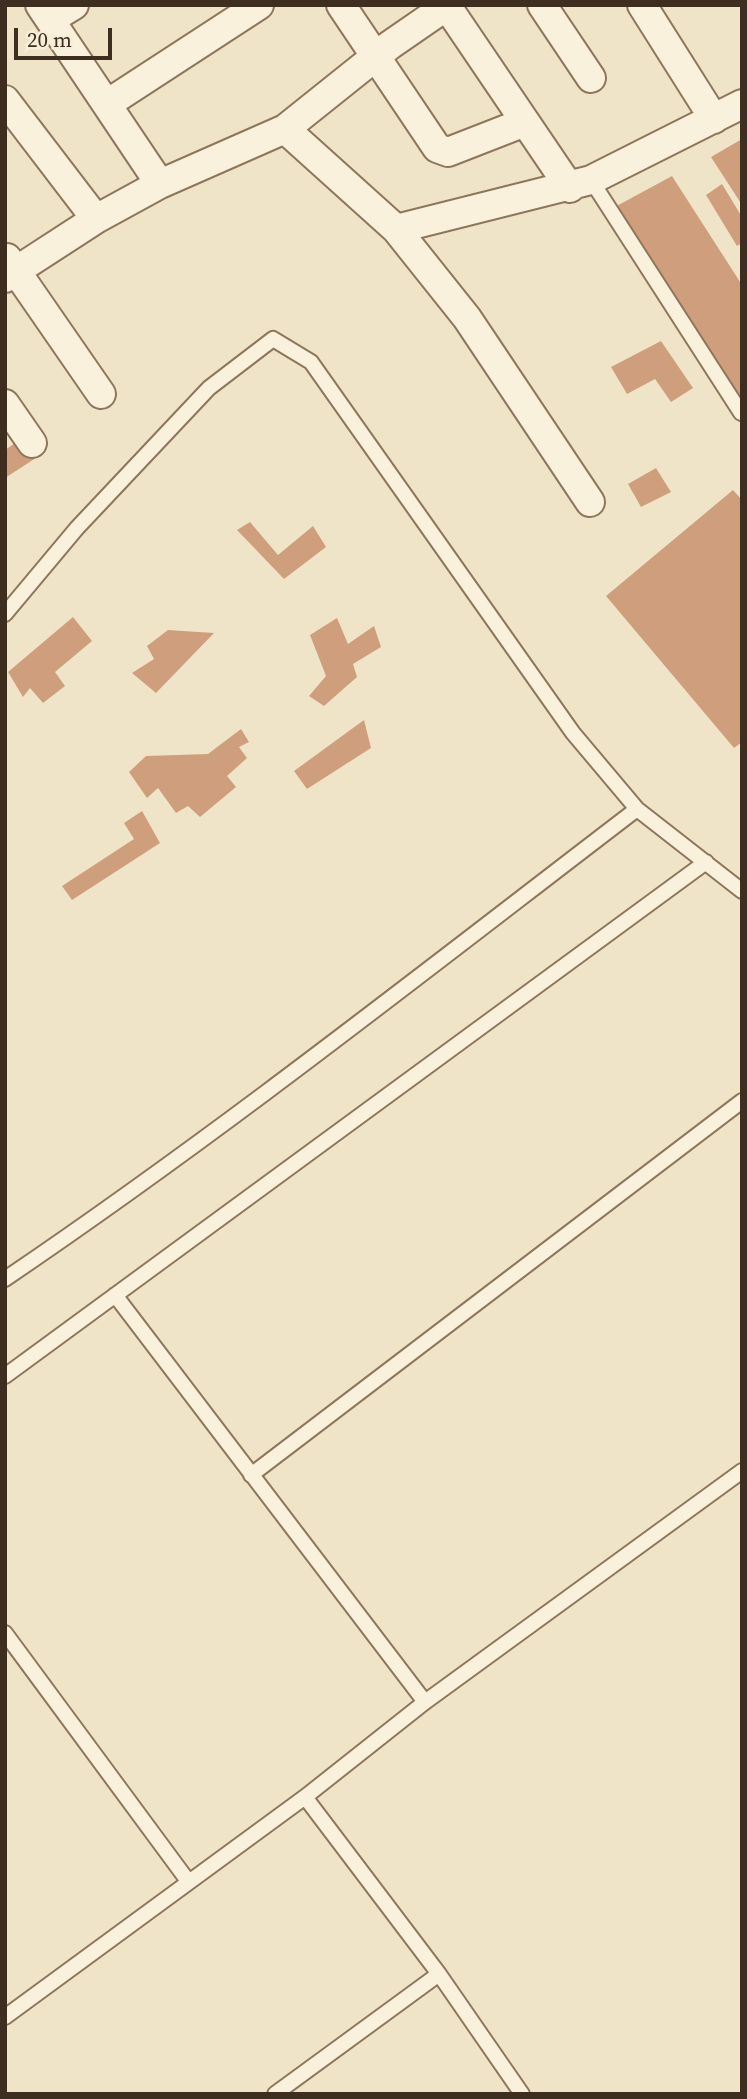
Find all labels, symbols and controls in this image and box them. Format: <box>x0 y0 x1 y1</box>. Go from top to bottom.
scale bar <box>18 14 116 58</box>
text: 20 m <box>27 25 72 54</box>

